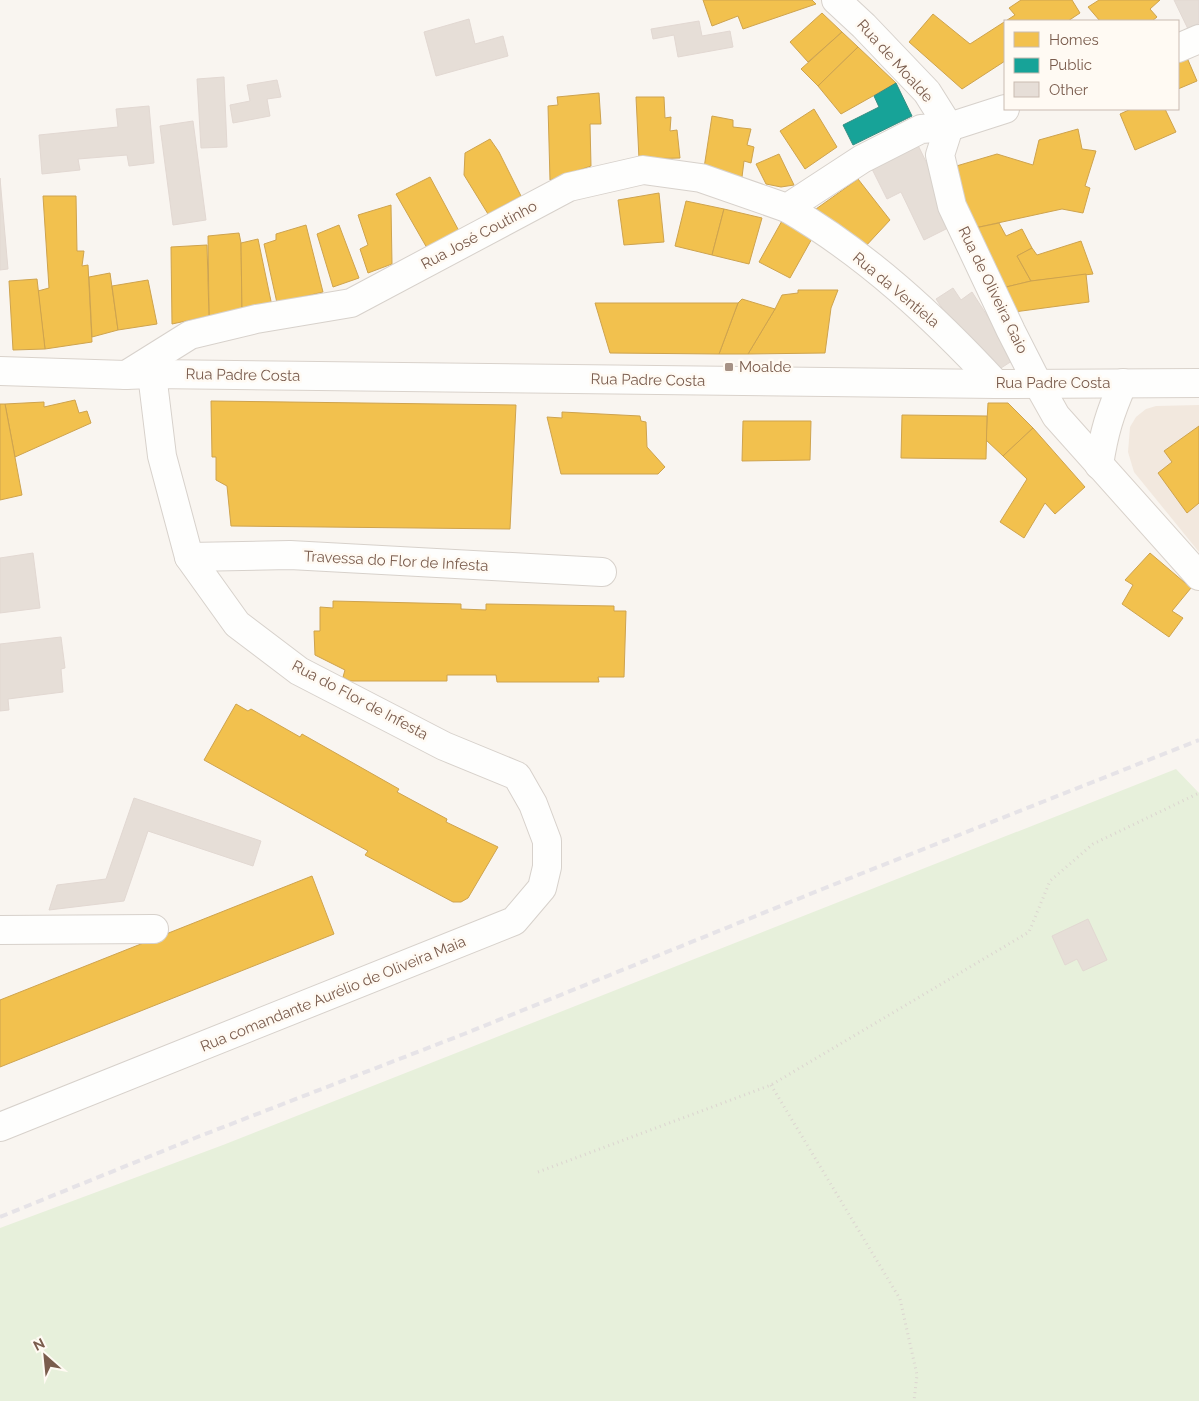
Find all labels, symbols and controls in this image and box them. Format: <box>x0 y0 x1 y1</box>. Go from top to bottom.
street label: Rua de Moalde <box>853 16 937 106</box>
legend <box>1004 20 1179 110</box>
text: Homes <box>1049 31 1099 49</box>
text: Public <box>1049 56 1092 74</box>
text: Other <box>1049 81 1089 99</box>
street label: Rua José Coutinho <box>418 197 540 273</box>
street label: Rua de Oliveira Gaio <box>954 223 1032 357</box>
street label: Rua da Ventiela <box>849 249 943 331</box>
place label: Moalde <box>739 358 792 376</box>
marker: Moalde <box>723 361 735 373</box>
street label: Rua Padre Costa <box>186 365 300 385</box>
street label: Rua Padre Costa <box>591 370 705 390</box>
street label: Rua Padre Costa <box>996 374 1110 392</box>
street label: Travessa do Flor de Infesta <box>303 547 489 575</box>
street label: Rua do Flor de Infesta <box>289 656 431 744</box>
street label: Rua comandante Aurélio de Oliveira Maia <box>198 932 468 1056</box>
north arrow <box>20 1331 70 1381</box>
text: N <box>31 1335 47 1354</box>

